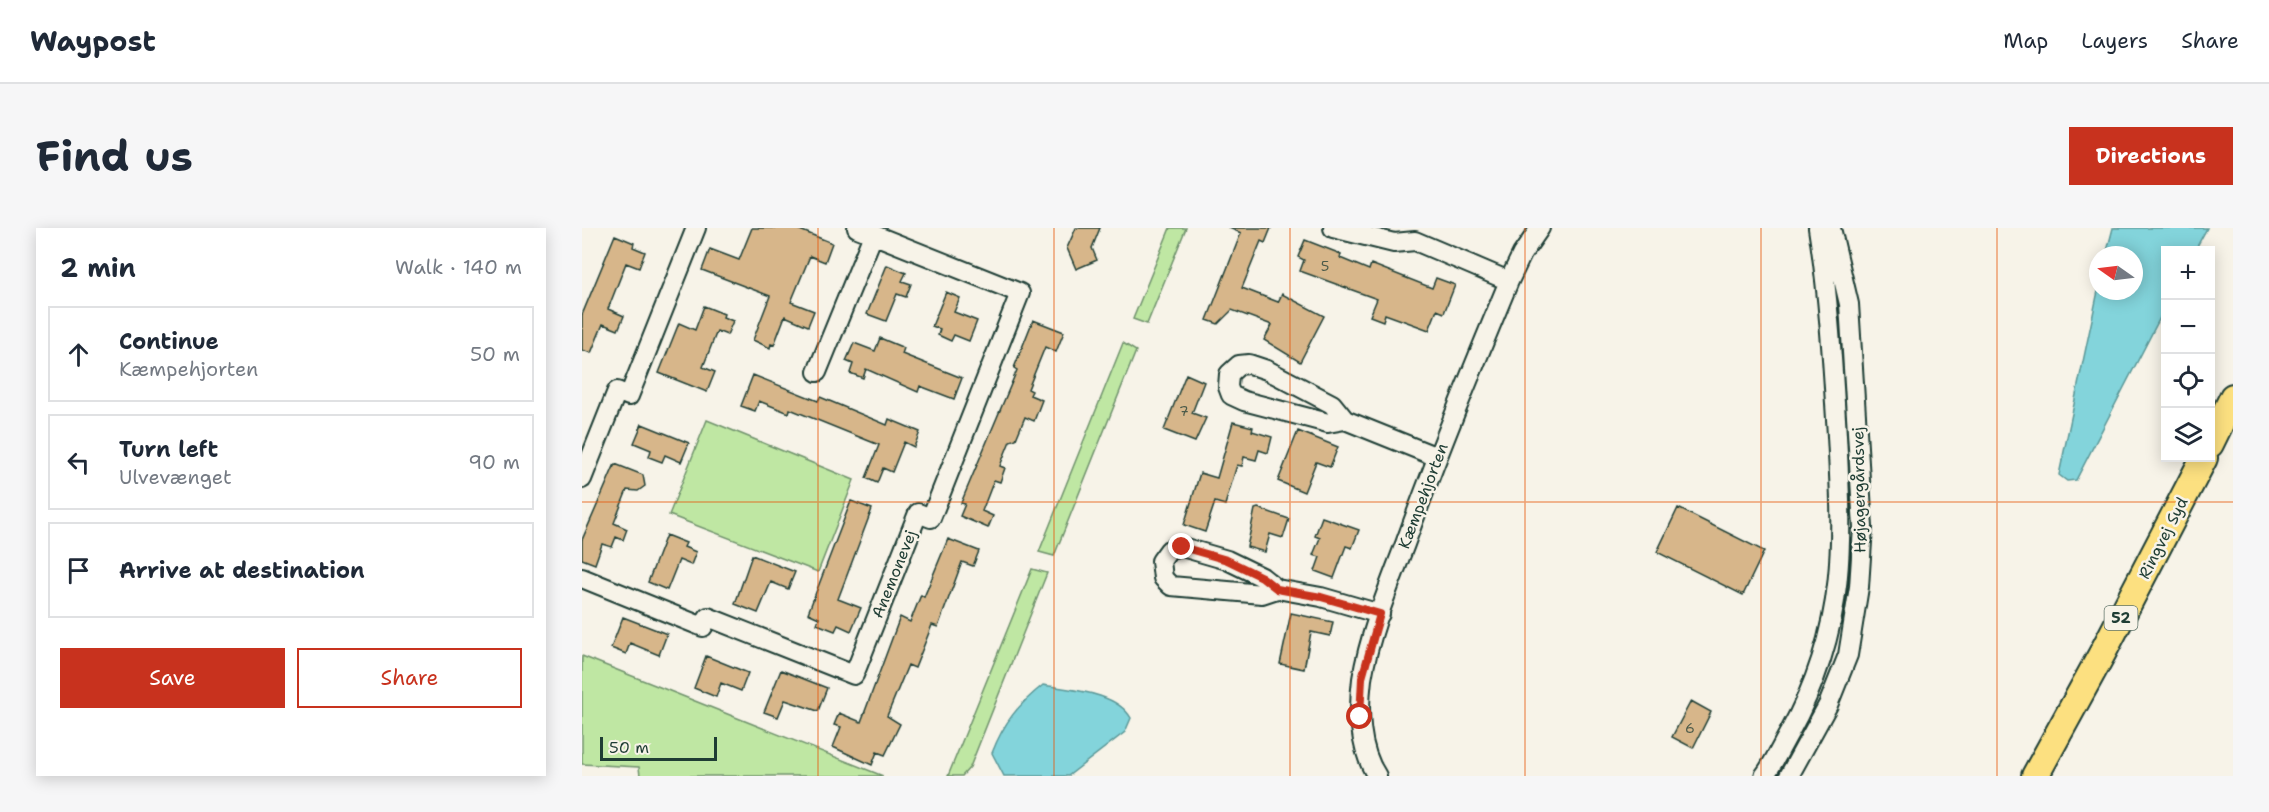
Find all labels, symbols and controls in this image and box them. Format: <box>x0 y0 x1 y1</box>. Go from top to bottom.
text: Waypost <box>30 22 156 60</box>
text: Map <box>2003 27 2048 55</box>
text: Layers <box>2081 27 2148 55</box>
text: Share <box>2181 27 2239 55</box>
button: Directions <box>2069 127 2233 185</box>
text: Find us <box>36 128 193 184</box>
north arrow <box>2089 246 2143 300</box>
map controls <box>2161 246 2215 462</box>
button: + <box>2161 246 2215 300</box>
text: 2 min <box>60 250 136 285</box>
text: Walk · 140 m <box>395 254 522 280</box>
house number: 5 <box>1321 257 1329 275</box>
button: − <box>2161 300 2215 354</box>
text: Continue <box>119 327 219 356</box>
icon: ahead <box>62 338 95 371</box>
text: 50 m <box>470 341 520 367</box>
button: locate <box>2161 354 2215 408</box>
text: Kæmpehjorten <box>119 356 258 382</box>
house number: 7 <box>1179 402 1189 420</box>
button: layers <box>2161 408 2215 462</box>
street label: Højagergårdsvej <box>1847 427 1871 553</box>
text: Turn left <box>119 435 218 464</box>
street label: Kæmpehjorten <box>1393 440 1453 552</box>
icon: left <box>62 446 95 479</box>
text: 90 m <box>468 449 520 475</box>
text: Ulvevænget <box>119 464 232 490</box>
street label: Ringvej Syd <box>2133 494 2193 582</box>
street label: Anemonevej <box>867 527 921 621</box>
route end <box>1168 533 1194 559</box>
icon: arrive <box>62 554 95 587</box>
text: Arrive at destination <box>119 556 365 585</box>
road number: 52 <box>2104 606 2138 630</box>
button: Save <box>60 648 285 708</box>
button: Share <box>297 648 522 708</box>
route start <box>1346 703 1372 729</box>
house number: 6 <box>1685 719 1695 737</box>
scale bar <box>600 734 717 762</box>
text: 50 m <box>609 737 649 758</box>

